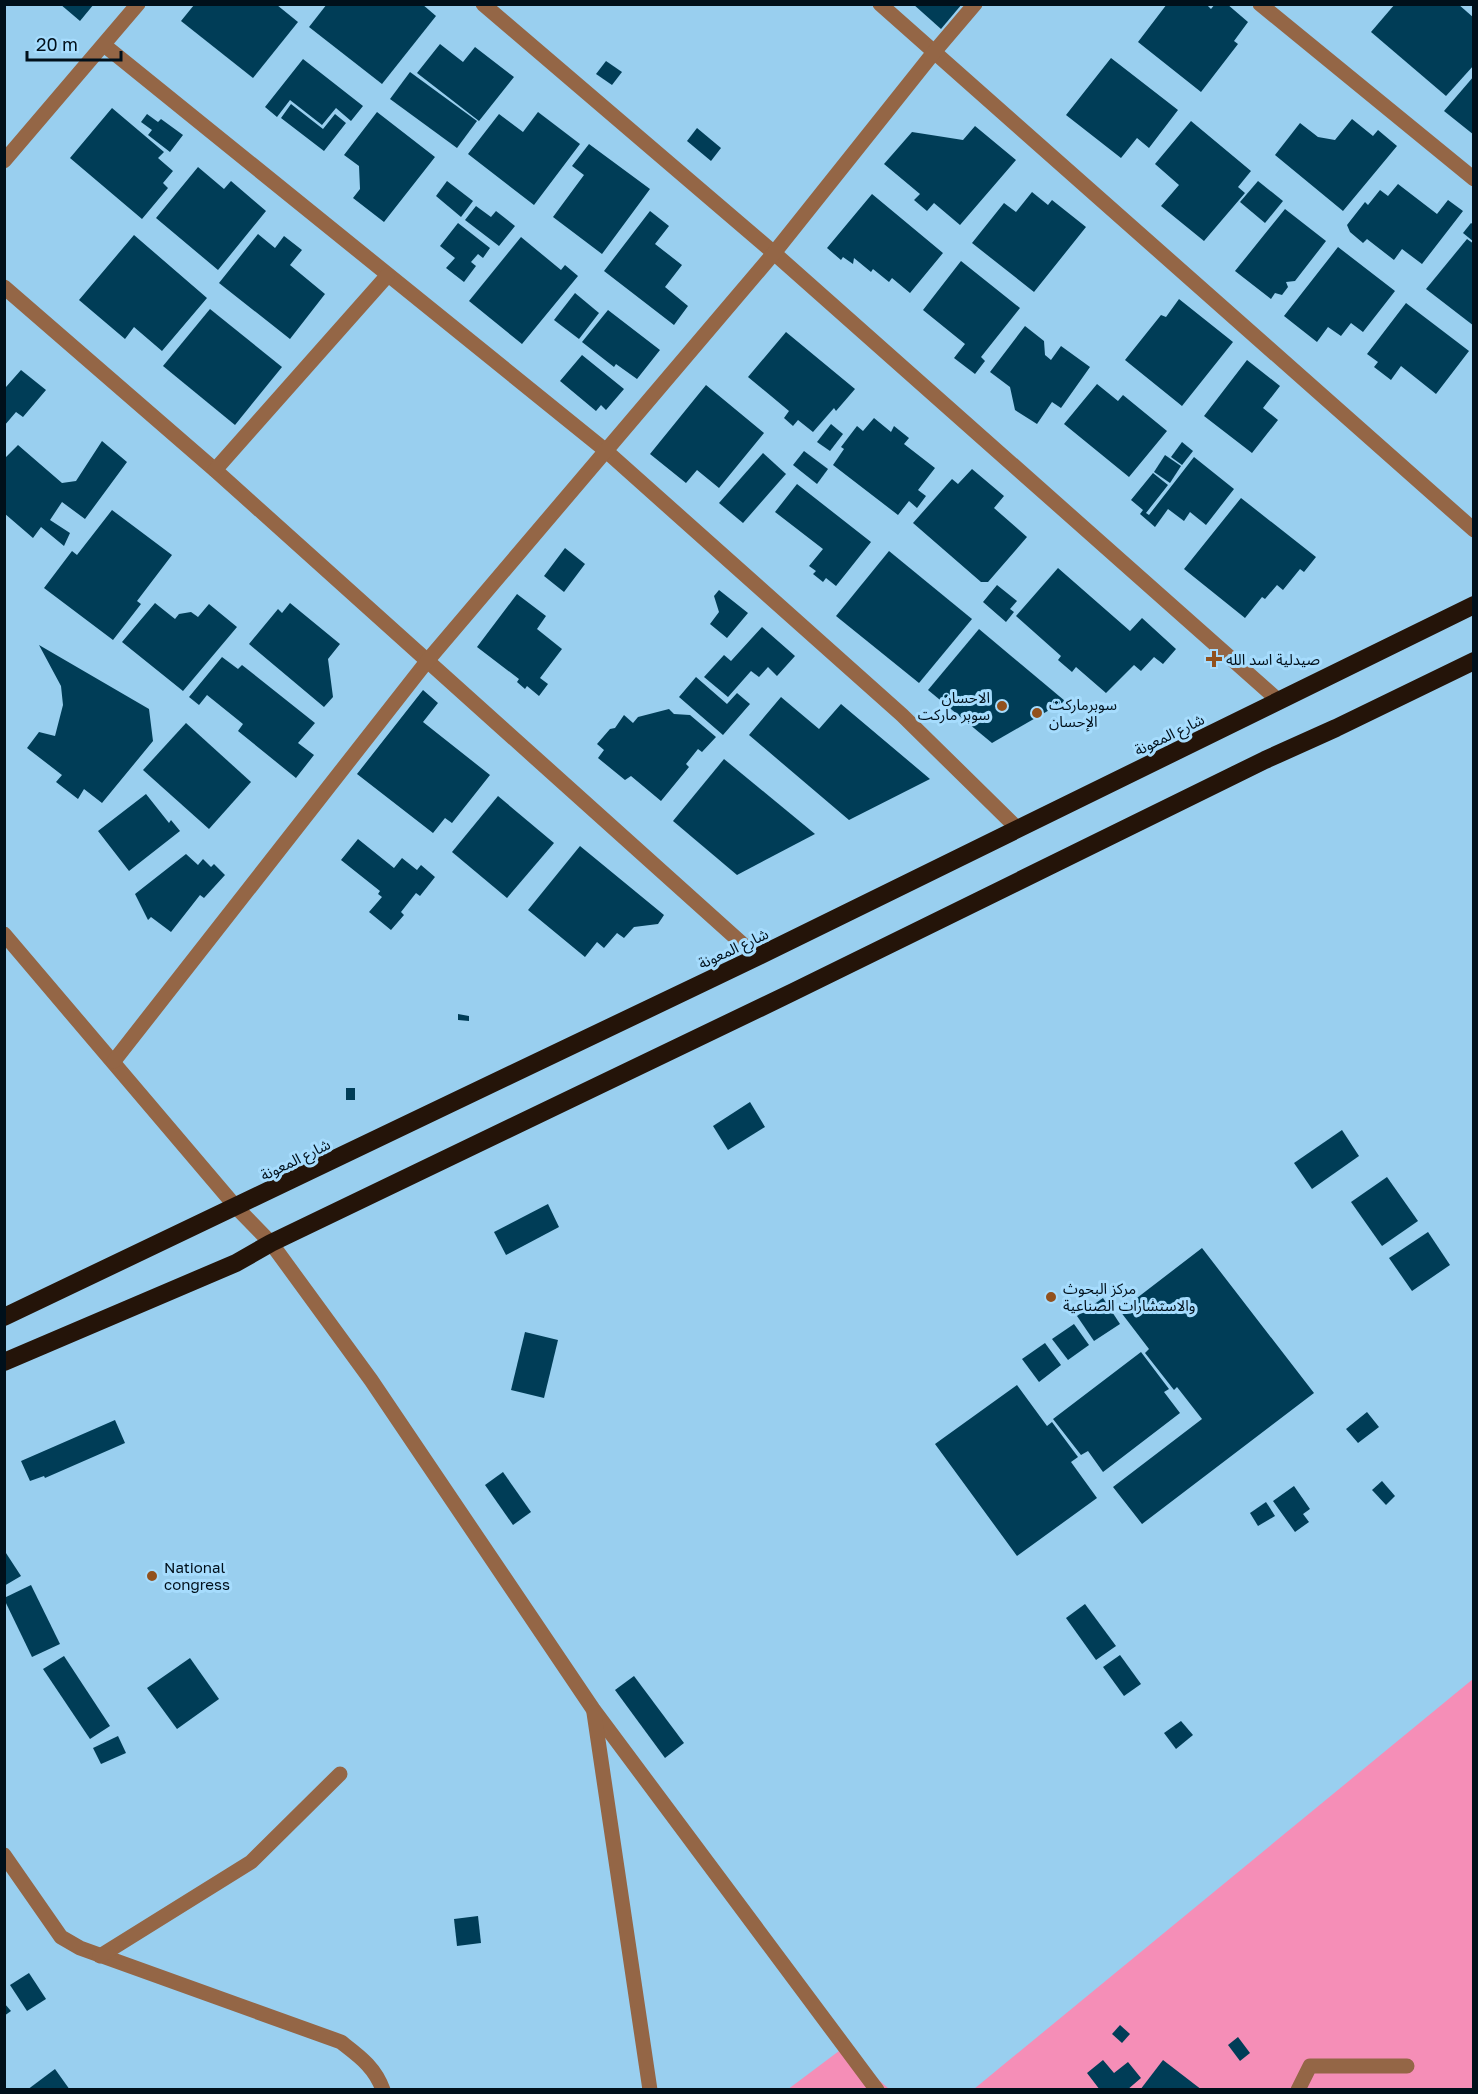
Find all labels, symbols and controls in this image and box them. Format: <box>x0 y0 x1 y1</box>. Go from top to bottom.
scale bar <box>27 24 122 62</box>
text: 20 m <box>36 33 78 55</box>
place label: صيدلية اسد الله <box>1226 650 1320 668</box>
marker: صيدلية اسد الله <box>1207 652 1221 666</box>
place label: الاحسان سوبر ماركت <box>918 688 990 724</box>
place label: سوبرماركت الإحسان <box>1049 695 1117 732</box>
marker: الاحسان سوبر ماركت <box>995 699 1009 713</box>
marker: سوبرماركت الإحسان <box>1030 706 1044 720</box>
street label: شارع المعونة <box>1131 709 1209 762</box>
street label: شارع المعونة <box>695 924 773 976</box>
street label: شارع المعونة <box>257 1134 335 1187</box>
place label: مركز البحوث والاستشارات الصناعية <box>1063 1279 1195 1315</box>
marker: مركز البحوث والاستشارات الصناعية <box>1044 1290 1058 1304</box>
place label: National congress <box>164 1558 230 1593</box>
marker: National congress <box>145 1569 159 1583</box>

